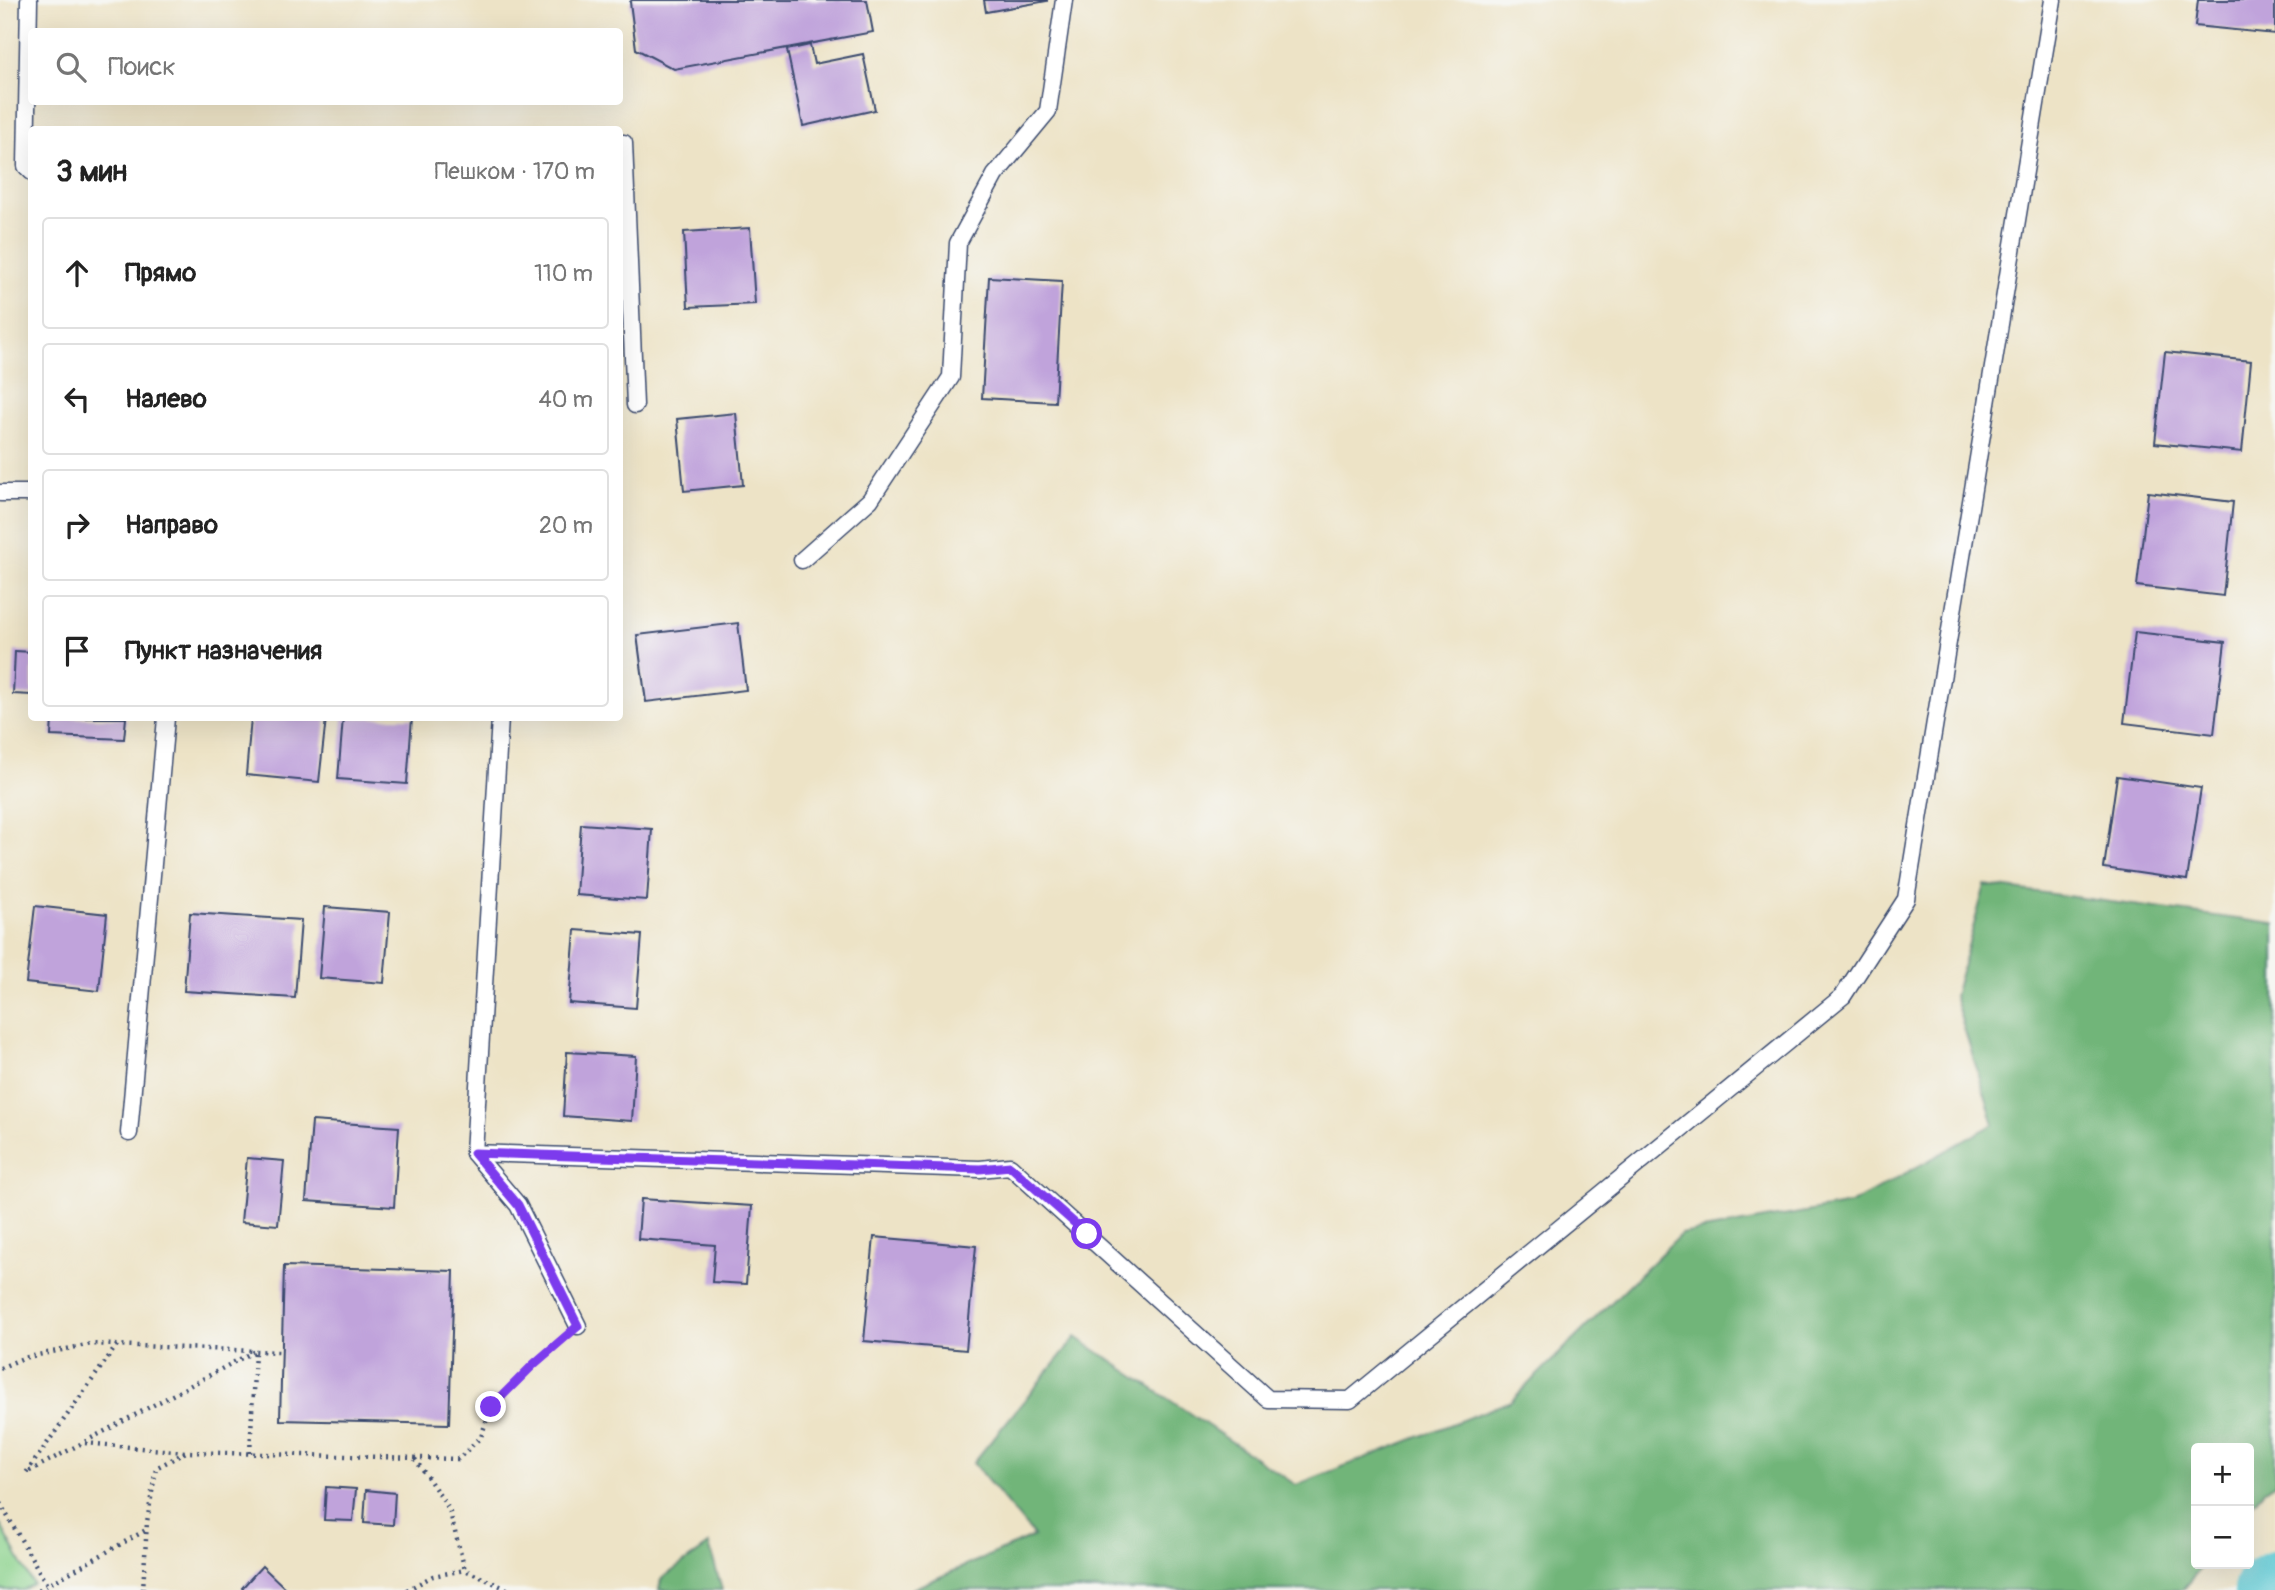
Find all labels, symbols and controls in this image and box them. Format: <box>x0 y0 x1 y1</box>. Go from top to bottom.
search box <box>28 28 623 105</box>
icon: search <box>52 48 90 86</box>
text: Поиск <box>108 51 176 83</box>
text: 3 мин <box>56 153 127 190</box>
text: Пешком · 170 m <box>435 157 595 186</box>
icon: ahead <box>58 254 96 292</box>
text: Прямо <box>125 257 196 289</box>
text: 110 m <box>534 259 593 288</box>
icon: left <box>58 380 96 418</box>
text: Налево <box>125 383 207 415</box>
text: 40 m <box>539 385 593 414</box>
icon: right <box>58 506 96 544</box>
text: Направо <box>125 509 218 541</box>
text: 20 m <box>539 511 593 540</box>
icon: arrive <box>58 632 96 670</box>
text: Пункт назначения <box>125 635 322 667</box>
route start <box>1071 1218 1102 1249</box>
route end <box>475 1391 506 1422</box>
map controls <box>2191 1443 2254 1569</box>
button: + <box>2191 1443 2254 1506</box>
button: − <box>2191 1506 2254 1569</box>

